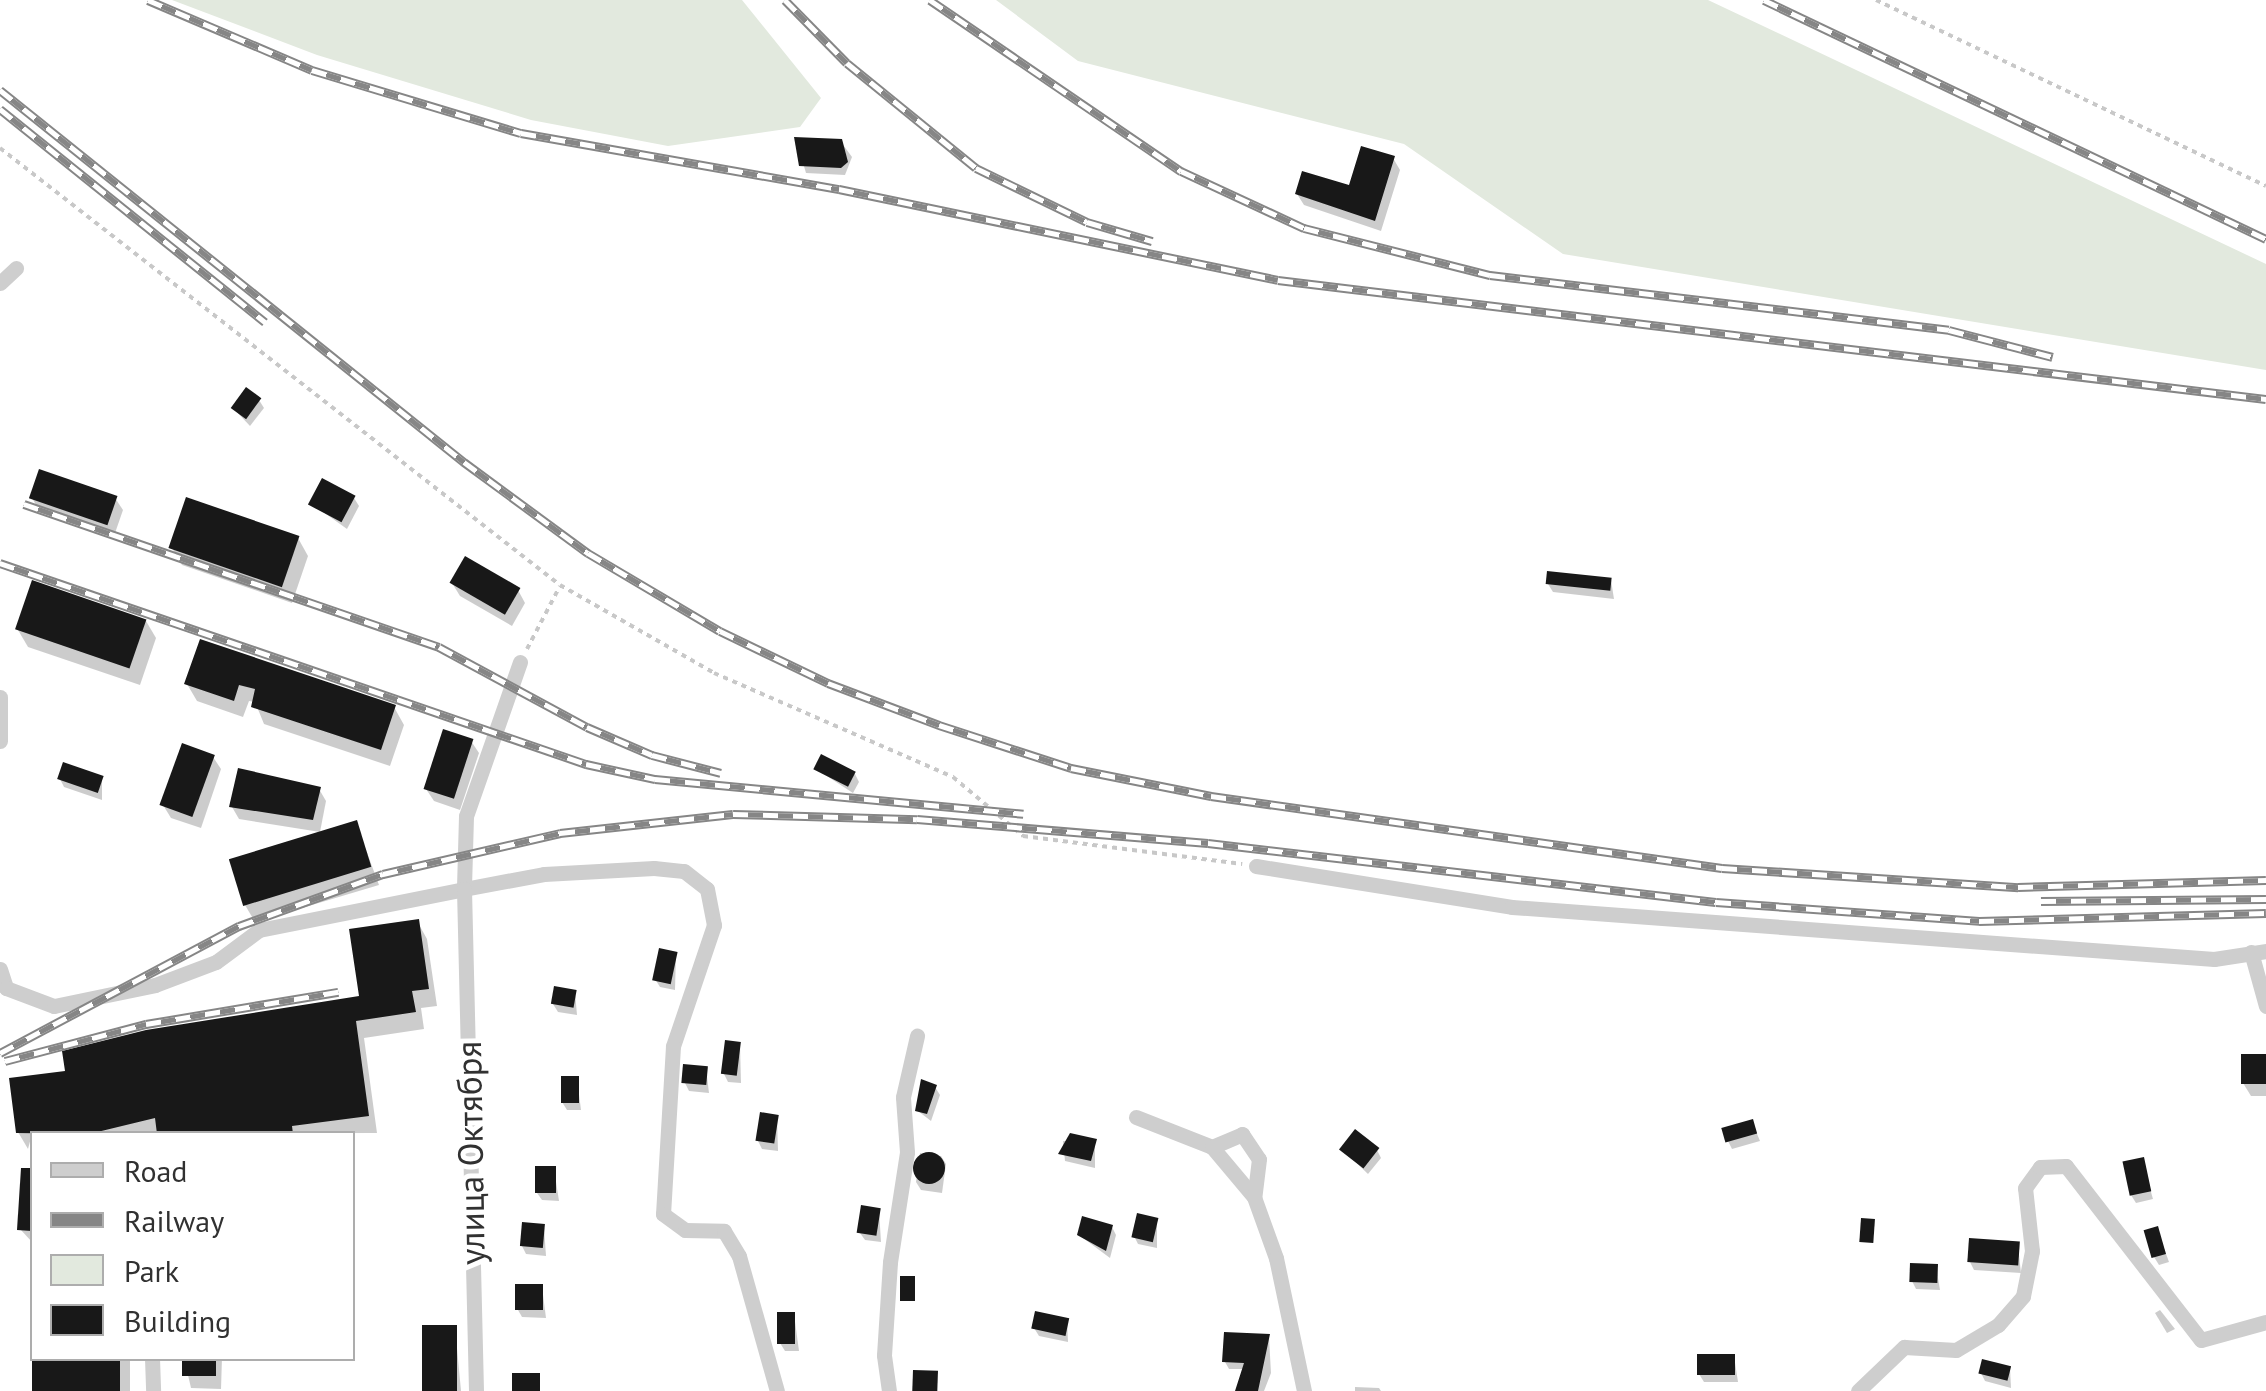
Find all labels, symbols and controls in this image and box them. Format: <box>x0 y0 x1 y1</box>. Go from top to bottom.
street label: улица Октября <box>447 1041 493 1265</box>
legend <box>30 1131 355 1361</box>
text: Road <box>124 1151 188 1190</box>
text: Railway <box>124 1201 224 1240</box>
text: Park <box>124 1251 179 1290</box>
text: Building <box>124 1301 231 1340</box>

